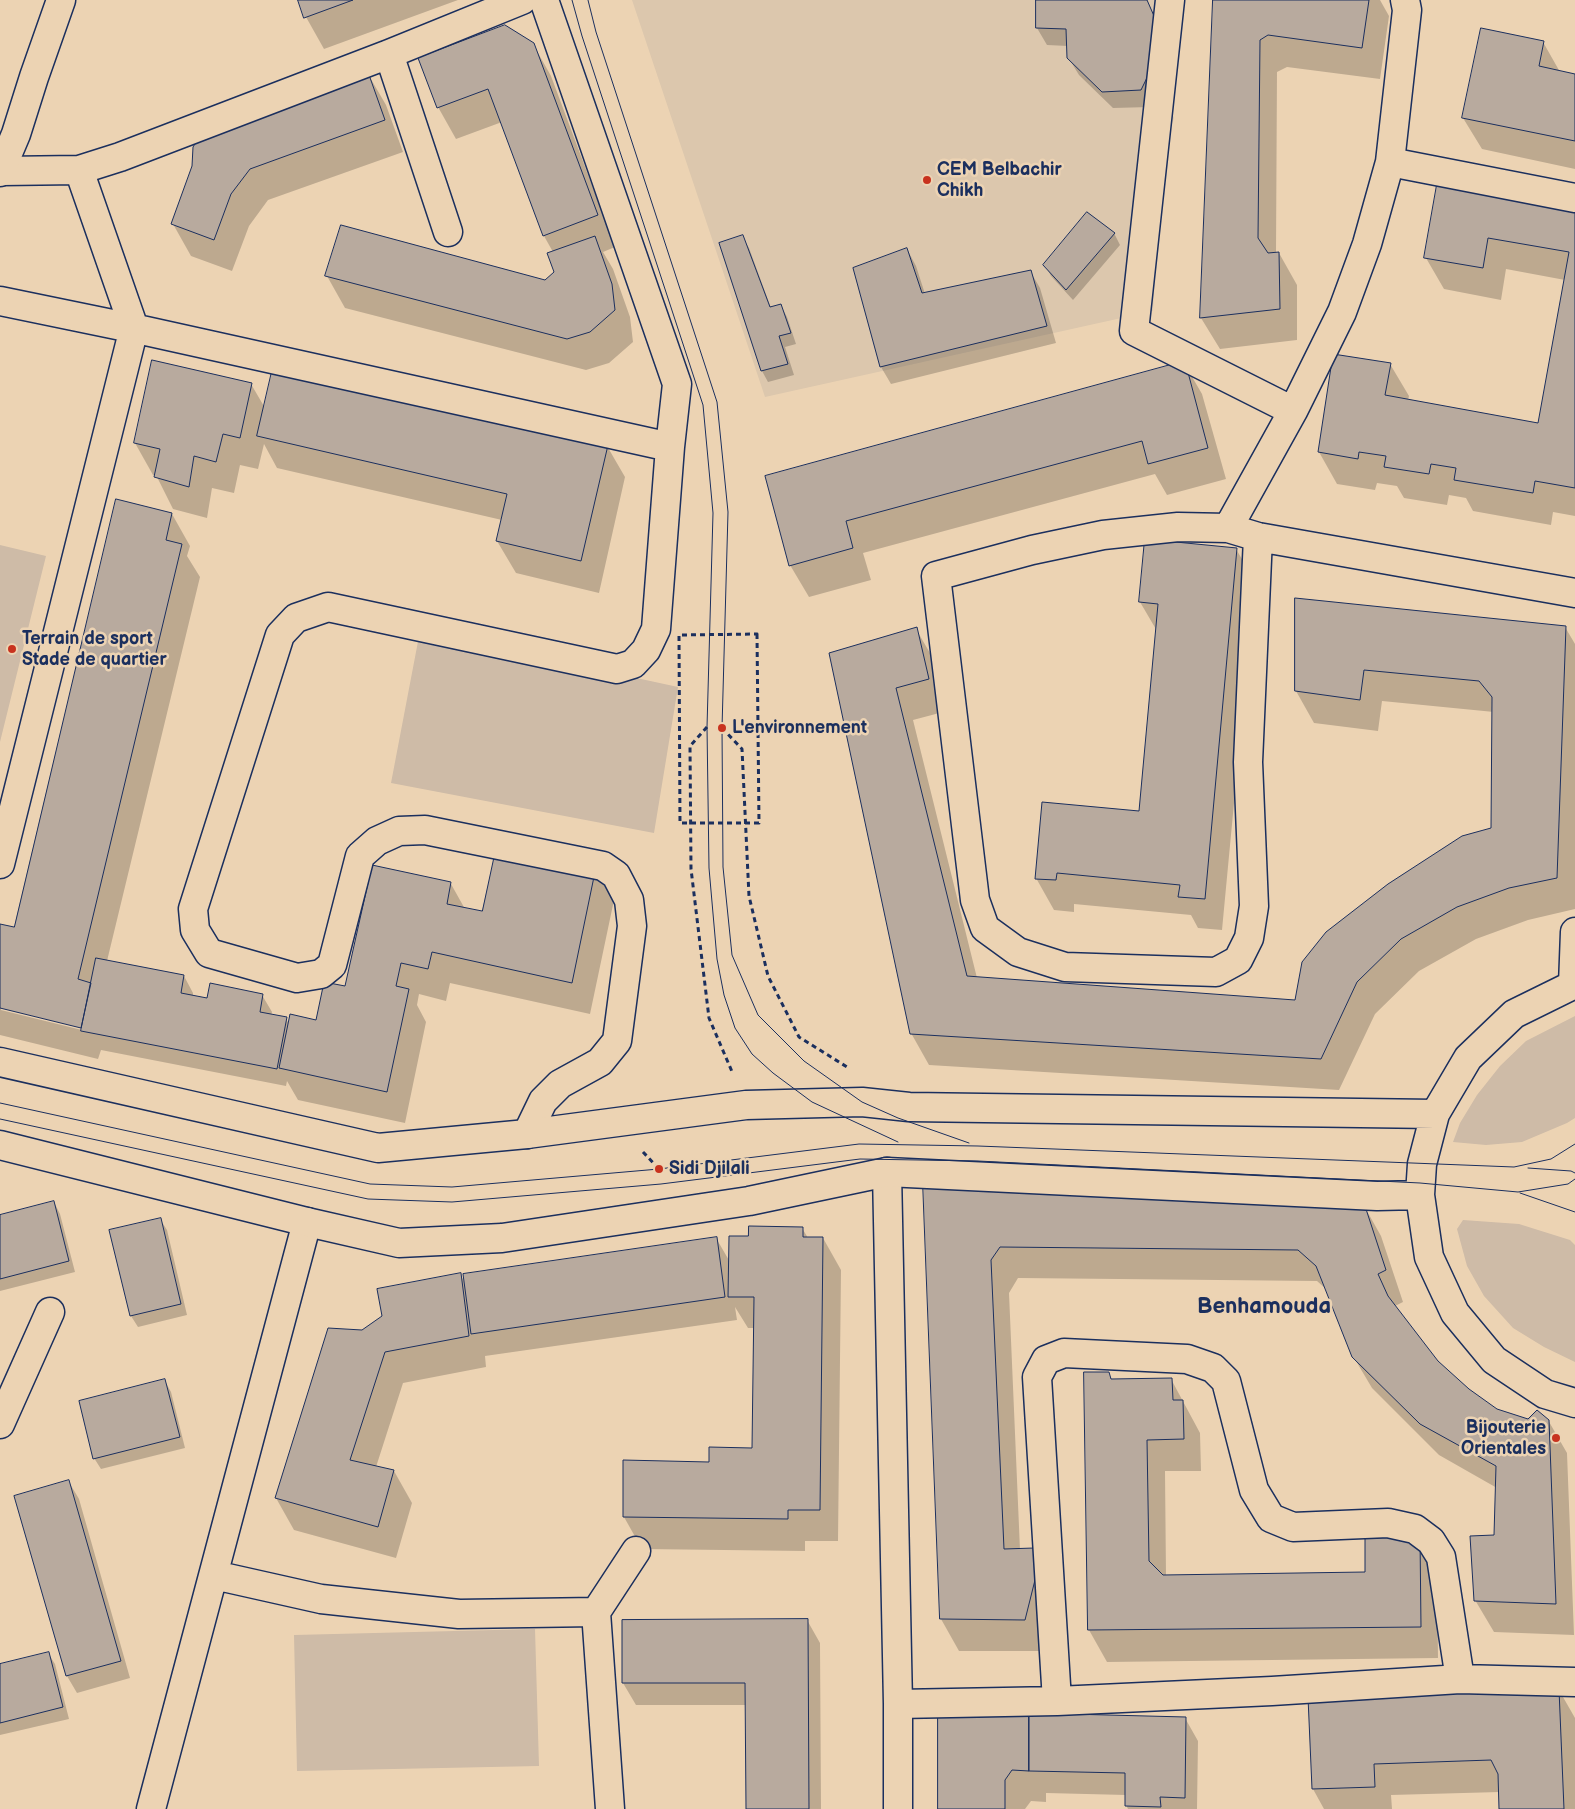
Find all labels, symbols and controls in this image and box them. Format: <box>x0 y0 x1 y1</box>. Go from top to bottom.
place label: CEM Belbachir Chikh <box>937 159 1062 202</box>
marker: CEM Belbachir Chikh <box>921 174 933 186</box>
place label: Terrain de sport Stade de quartier <box>22 628 167 670</box>
marker: Terrain de sport Stade de quartier <box>6 643 18 655</box>
place label: L'environnement <box>732 717 867 739</box>
marker: L'environnement <box>716 722 728 734</box>
place label: Sidi Djilali <box>669 1158 750 1180</box>
marker: Sidi Djilali <box>653 1163 665 1175</box>
district label: Benhamouda <box>1197 1294 1331 1320</box>
place label: Bijouterie Orientales <box>1461 1417 1546 1460</box>
marker: Bijouterie Orientales <box>1550 1432 1562 1444</box>

